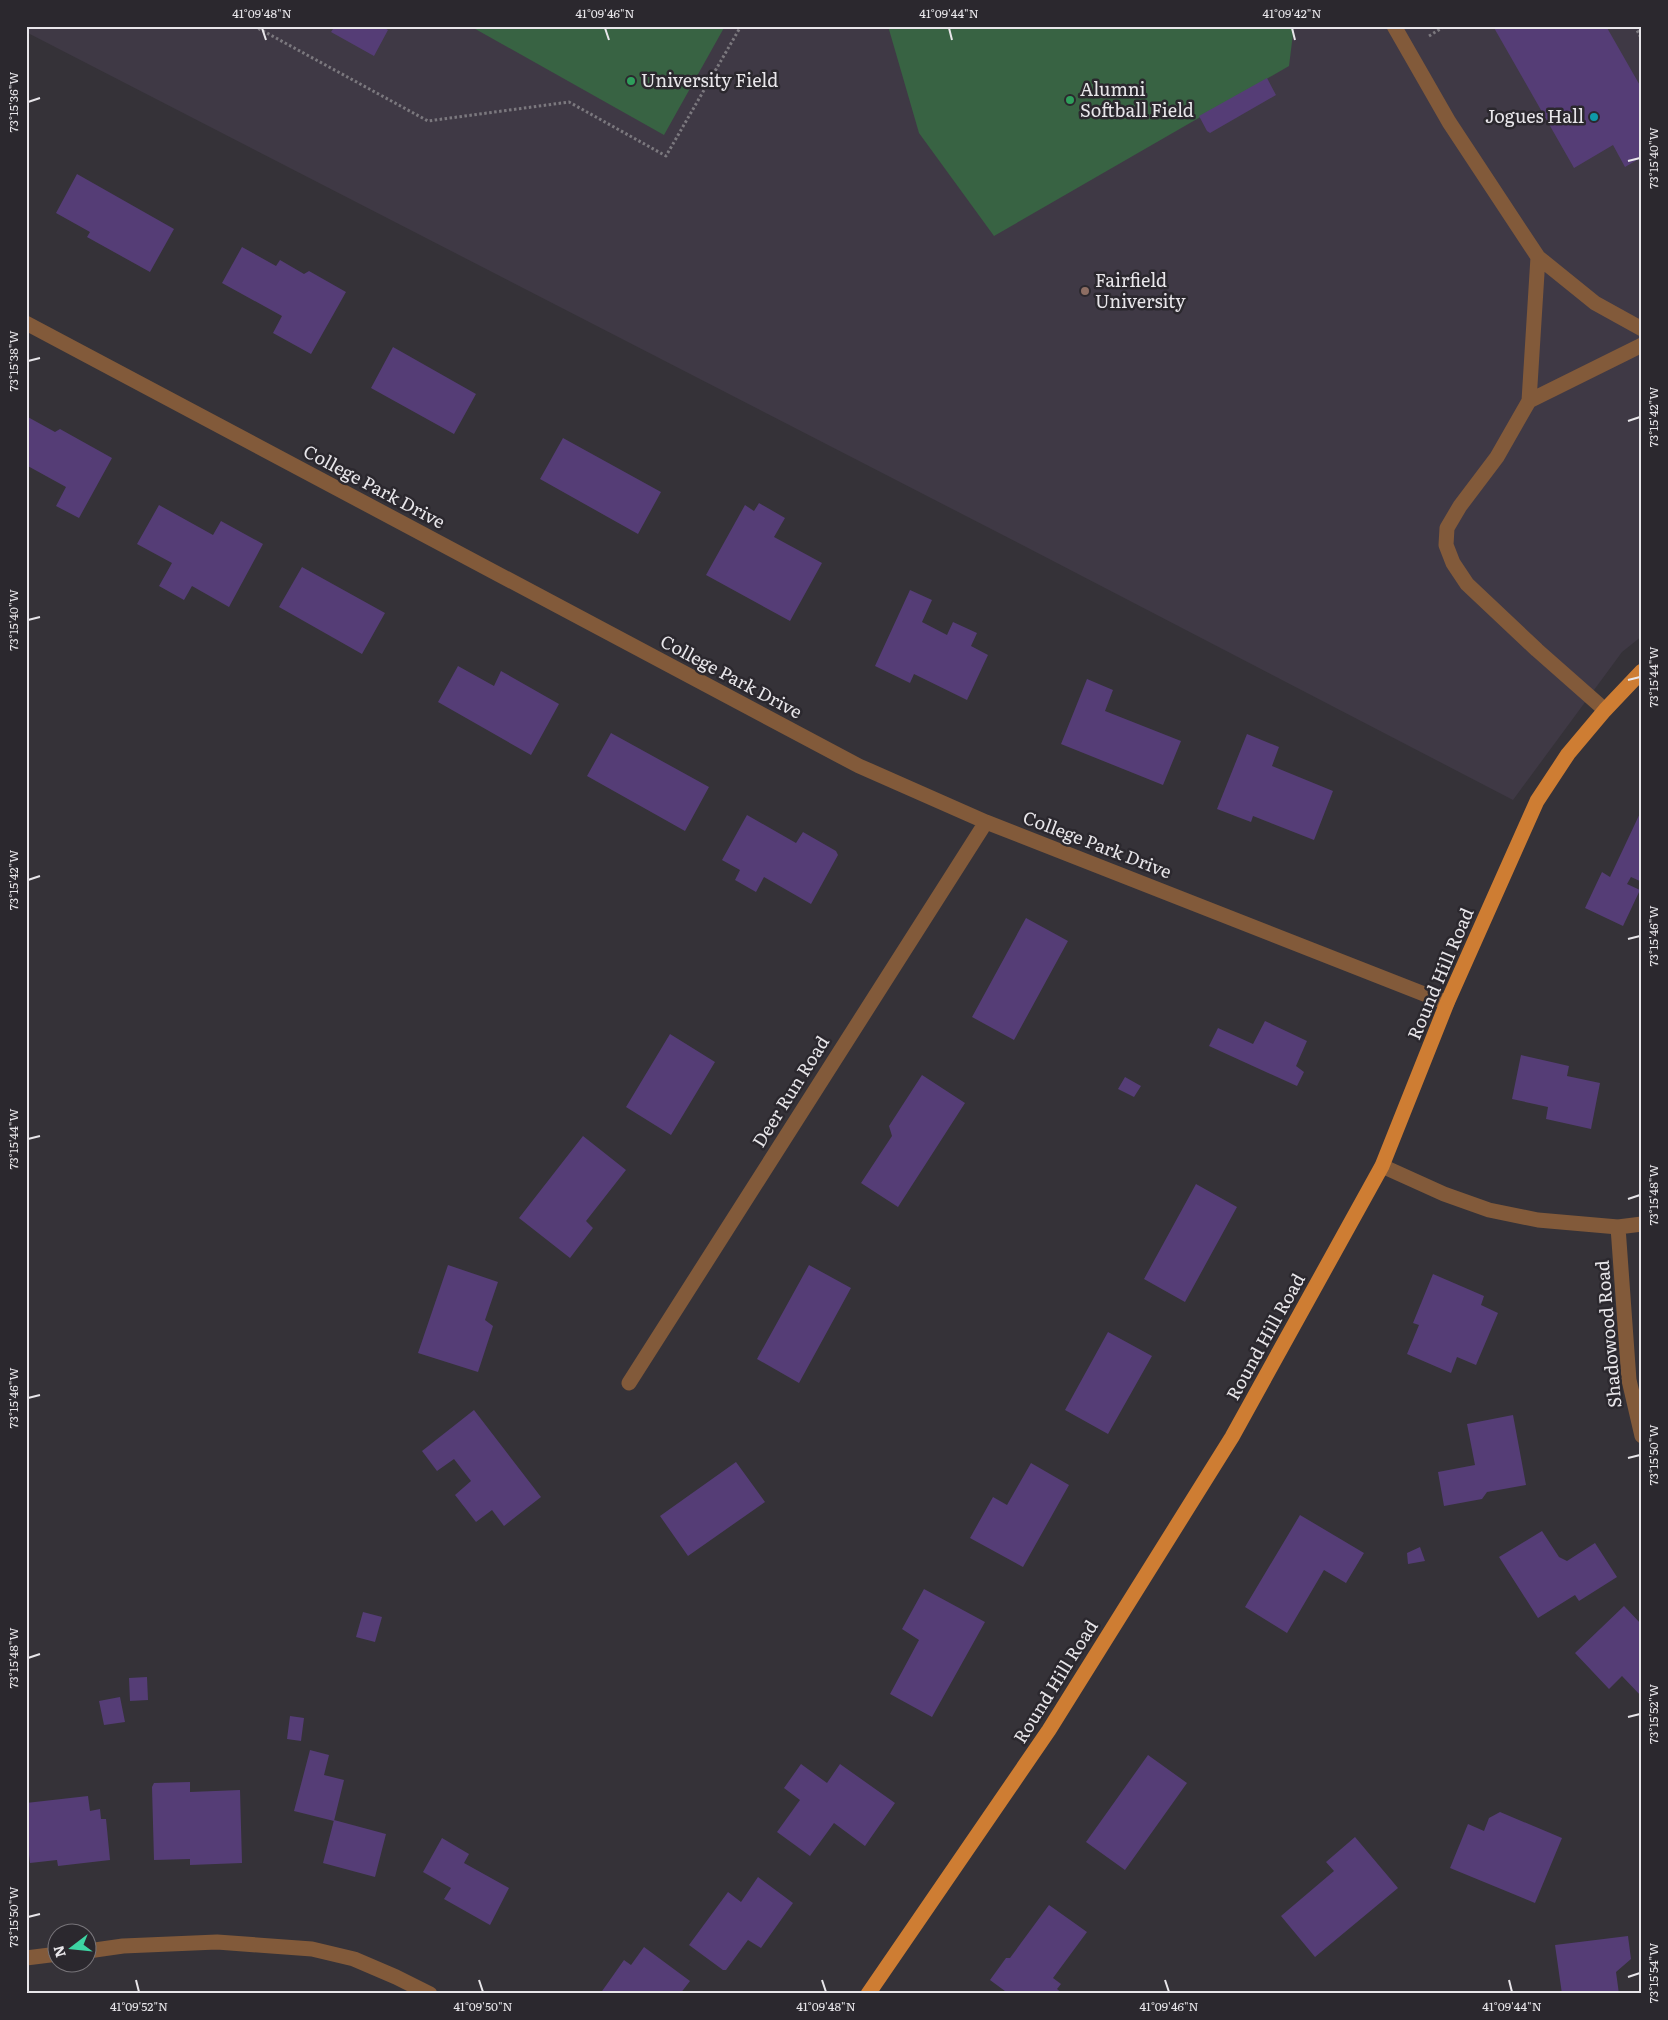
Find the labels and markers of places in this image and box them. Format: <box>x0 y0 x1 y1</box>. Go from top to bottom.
place label: University Field <box>641 66 778 93</box>
marker: University Field <box>625 75 637 87</box>
place label: Alumni Softball Field <box>1080 75 1194 123</box>
marker: Alumni Softball Field <box>1064 94 1076 106</box>
place label: Jogues Hall <box>1485 102 1584 129</box>
marker: Jogues Hall <box>1588 111 1600 123</box>
place label: Fairfield University <box>1095 266 1186 314</box>
marker: Fairfield University <box>1079 285 1091 297</box>

